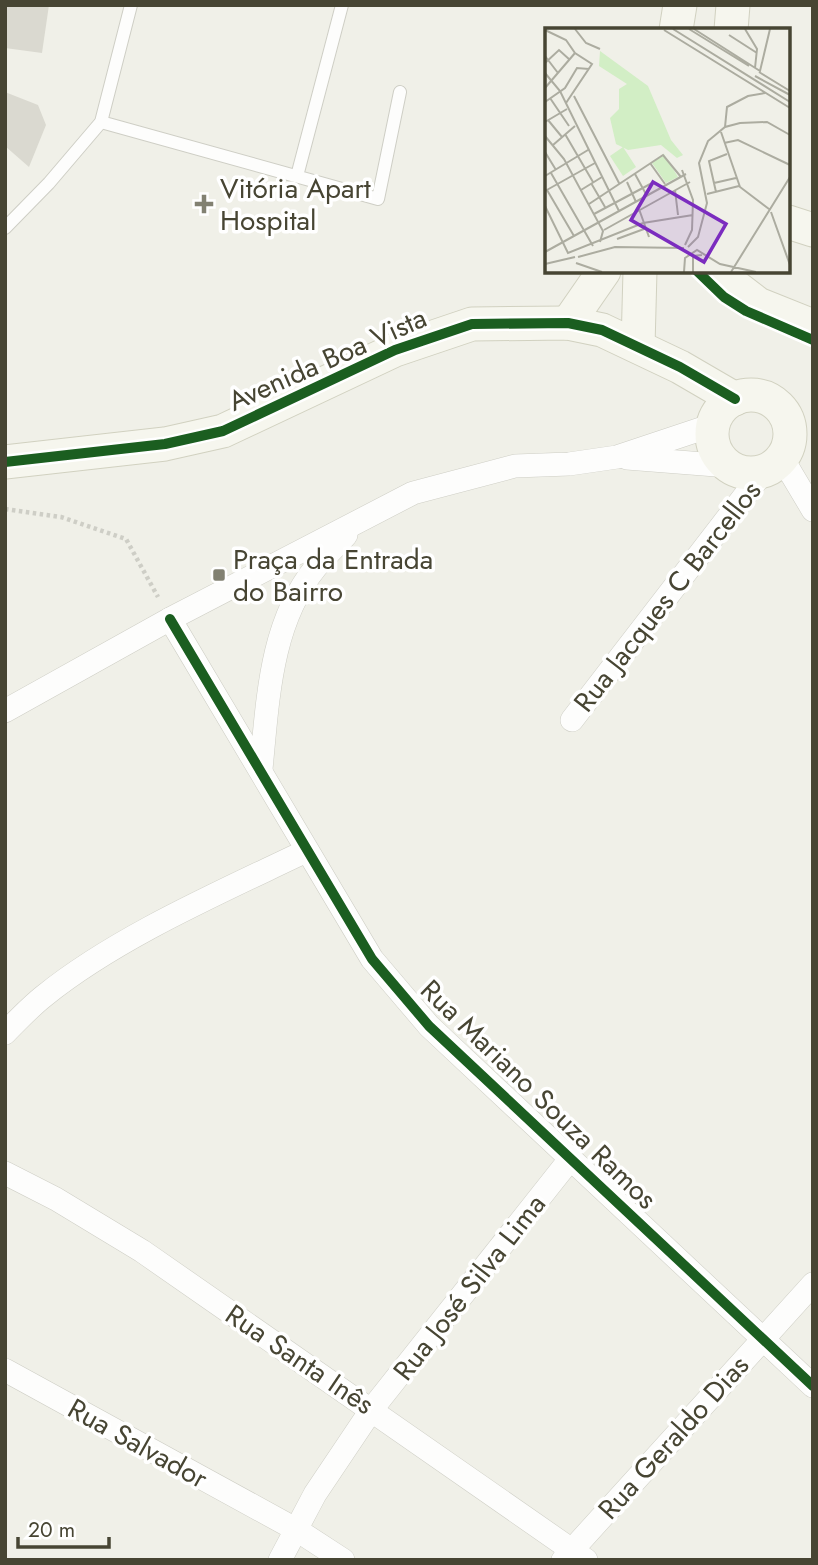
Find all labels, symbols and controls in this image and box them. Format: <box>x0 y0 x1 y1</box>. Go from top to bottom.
inset map <box>545 28 790 273</box>
place label: Vitória Apart Hospital <box>220 168 371 241</box>
marker: Vitória Apart Hospital <box>194 194 214 214</box>
street label: Avenida Boa Vista <box>221 297 433 422</box>
street label: Rua Jacques C Barcellos <box>564 472 771 721</box>
place label: Praça da Entrada do Bairro <box>233 539 433 612</box>
marker: Praça da Entrada do Bairro <box>211 567 227 583</box>
street label: Rua Mariano Souza Ramos <box>411 970 666 1218</box>
street label: Rua José Silva Lima <box>383 1185 555 1389</box>
street label: Rua Santa Inês <box>217 1294 382 1424</box>
street label: Rua Geraldo Dias <box>588 1346 758 1529</box>
street label: Rua Salvador <box>60 1388 215 1499</box>
scale bar <box>18 1506 108 1550</box>
text: 20 m <box>28 1515 75 1545</box>

